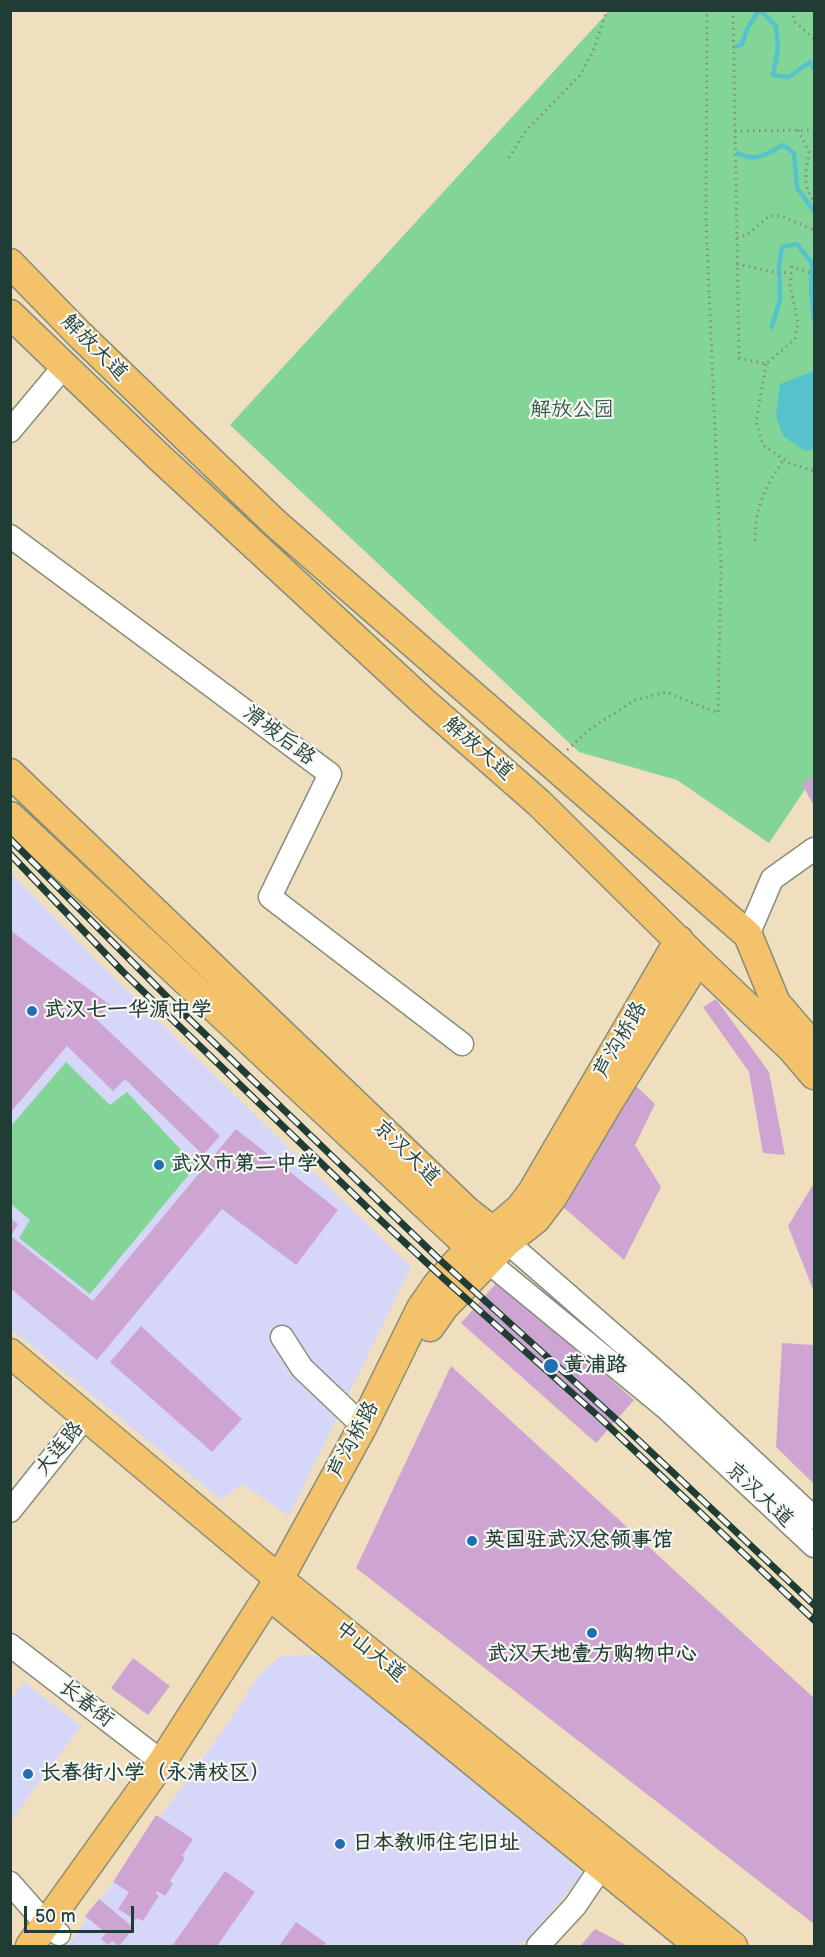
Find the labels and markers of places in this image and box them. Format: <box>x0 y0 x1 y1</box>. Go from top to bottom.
place label: 武汉七一华源中学 <box>44 998 212 1024</box>
marker: 武汉七一华源中学 <box>25 1004 39 1018</box>
place label: 武汉市第二中学 <box>171 1152 318 1178</box>
marker: 武汉市第二中学 <box>152 1158 166 1172</box>
place label: 黄浦路 <box>564 1353 627 1379</box>
marker: 黄浦路 <box>542 1357 560 1375</box>
place label: 英国驻武汉总领事馆 <box>484 1528 673 1554</box>
marker: 英国驻武汉总领事馆 <box>465 1534 479 1548</box>
marker: 武汉天地壹方购物中心 <box>585 1626 599 1640</box>
place label: 武汉天地壹方购物中心 <box>487 1642 697 1668</box>
place label: 长春街小学（永清校区） <box>40 1761 271 1787</box>
marker: 长春街小学（永清校区） <box>21 1767 35 1781</box>
place label: 日本教师住宅旧址 <box>352 1831 520 1857</box>
marker: 日本教师住宅旧址 <box>333 1837 347 1851</box>

